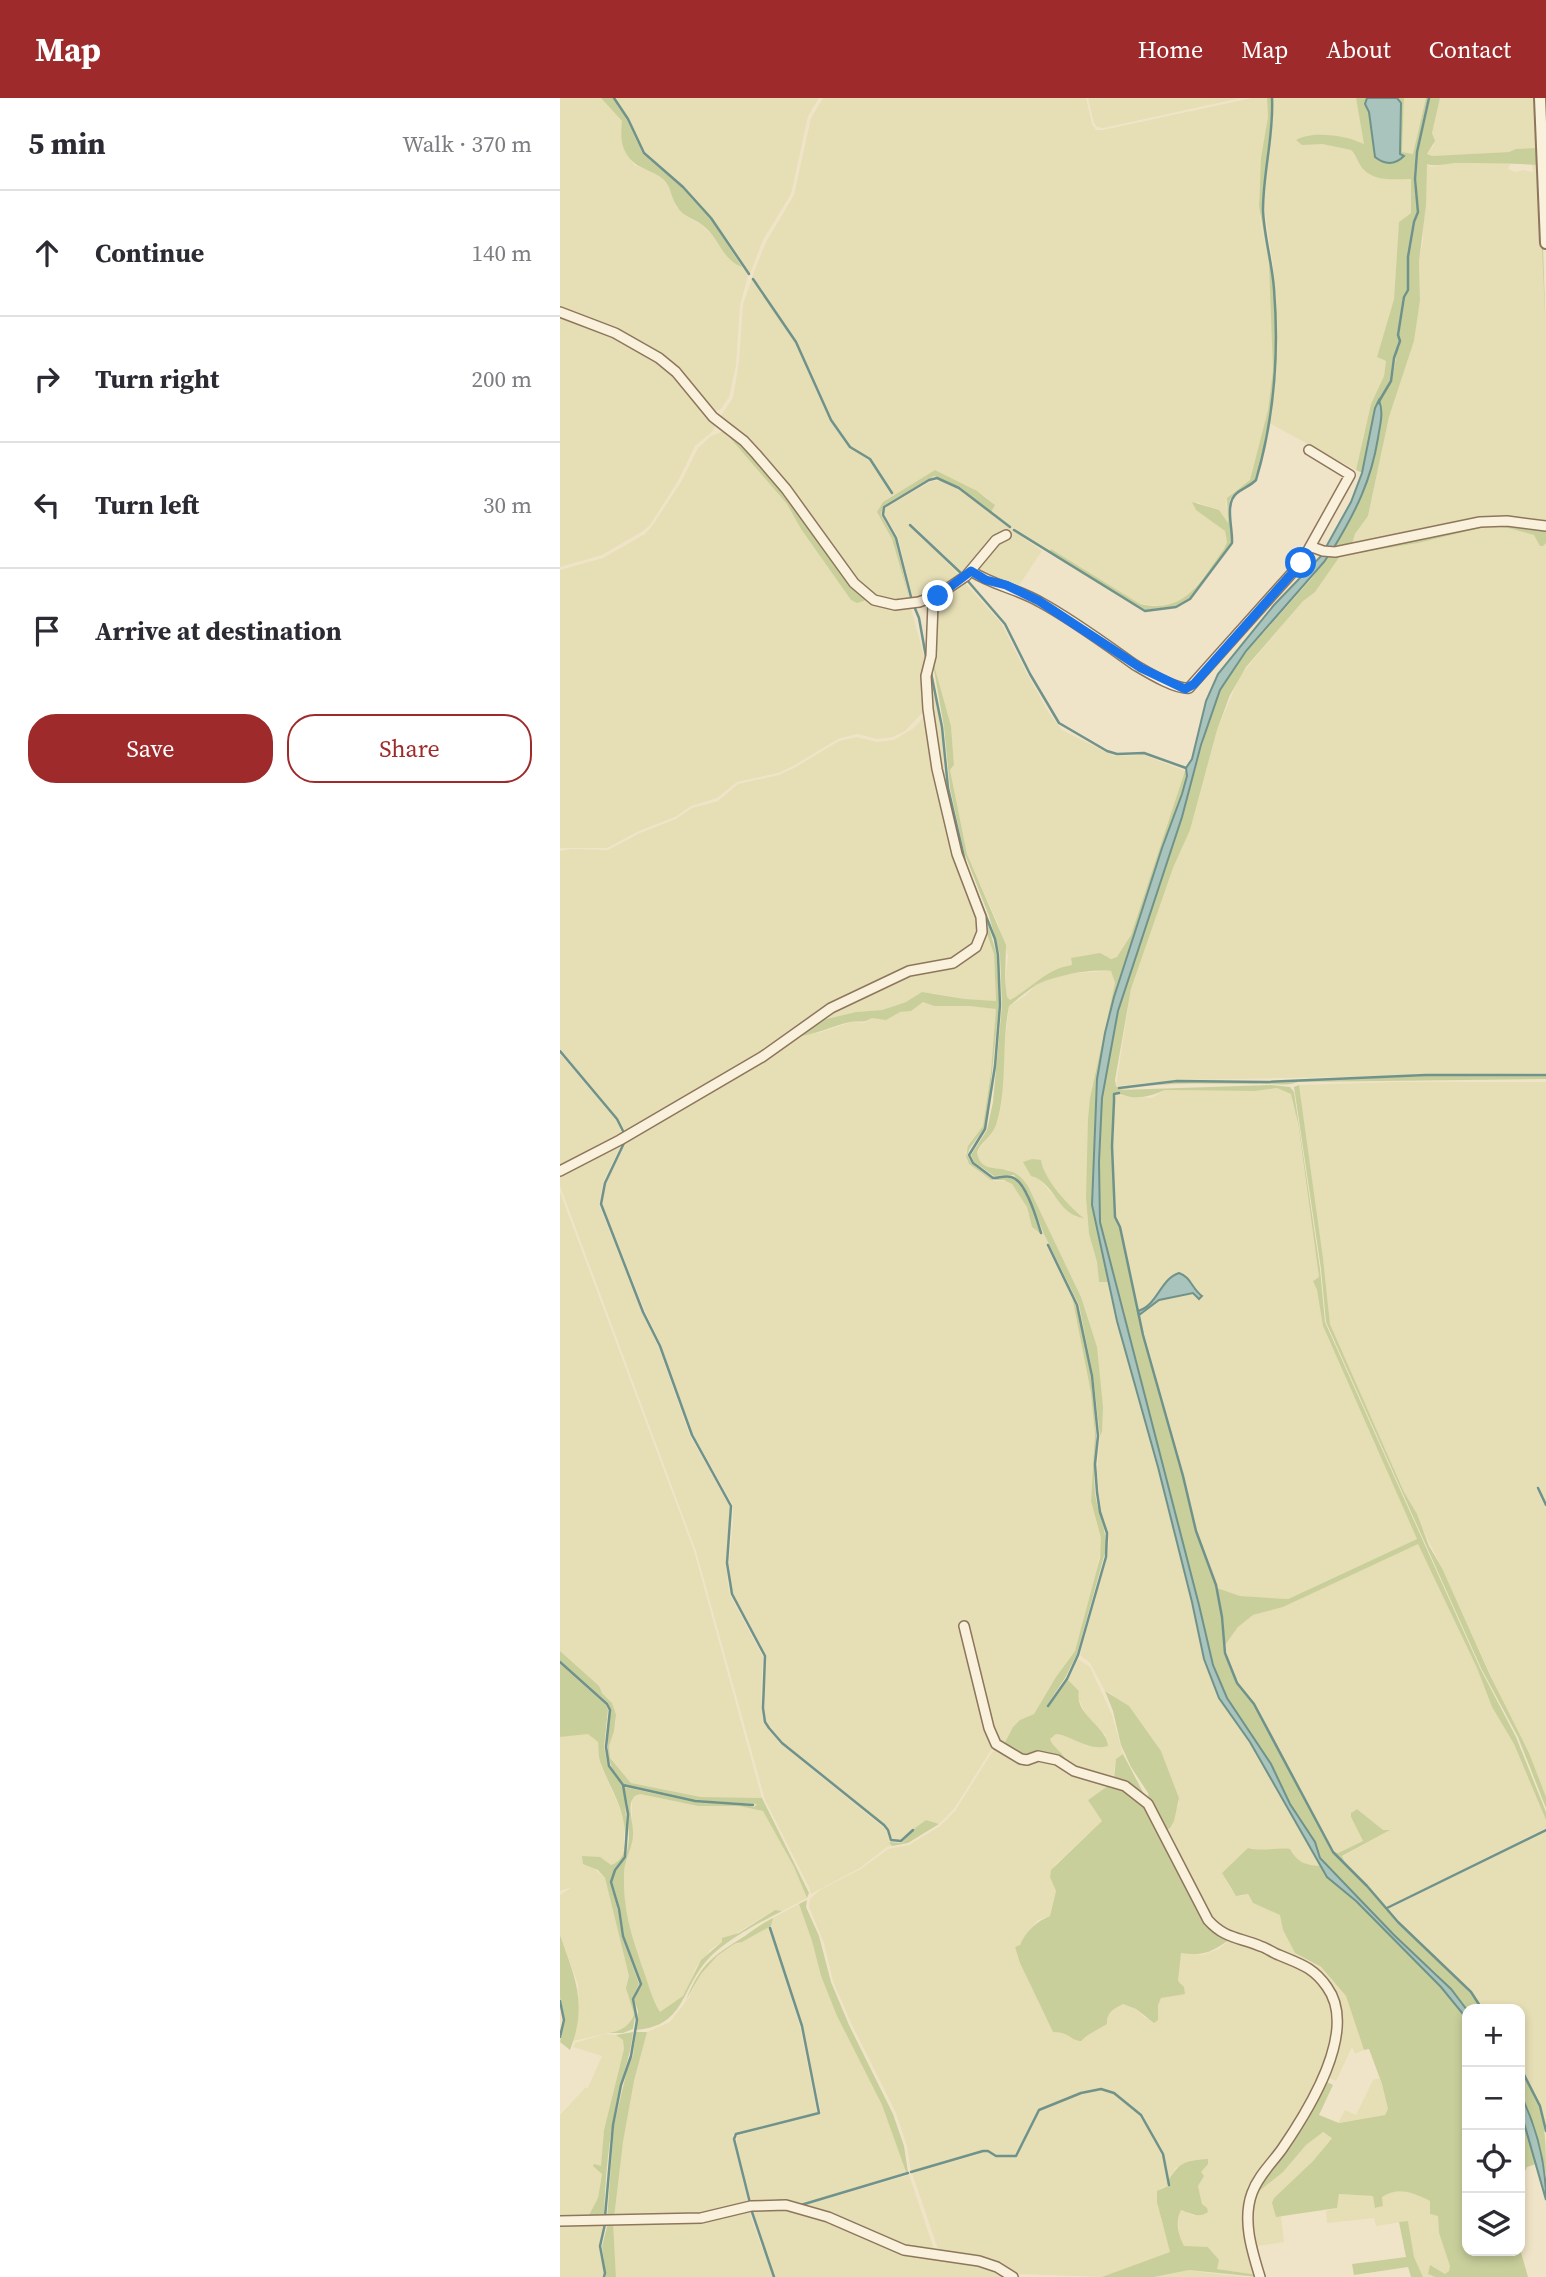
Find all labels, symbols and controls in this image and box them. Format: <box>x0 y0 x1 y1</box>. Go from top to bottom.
text: Map <box>35 27 101 72</box>
text: Home <box>1138 33 1203 66</box>
text: Map <box>1241 33 1288 66</box>
text: About <box>1326 33 1391 66</box>
text: Contact <box>1429 33 1511 66</box>
text: 5 min <box>28 123 106 164</box>
text: Walk · 370 m <box>402 128 532 160</box>
icon: ahead <box>28 234 66 272</box>
text: Continue <box>95 235 204 271</box>
text: 140 m <box>471 237 532 269</box>
icon: right <box>28 360 66 398</box>
text: Turn right <box>95 361 219 397</box>
text: 200 m <box>471 363 532 395</box>
icon: left <box>28 486 66 524</box>
text: Turn left <box>95 487 199 523</box>
text: 30 m <box>483 489 532 521</box>
route start <box>1285 547 1316 578</box>
route end <box>922 580 953 611</box>
icon: arrive <box>28 612 66 650</box>
text: Arrive at destination <box>95 613 342 649</box>
button: Save <box>28 714 273 783</box>
button: Share <box>287 714 532 783</box>
map controls <box>1462 2004 1525 2256</box>
button: + <box>1462 2004 1525 2067</box>
button: − <box>1462 2067 1525 2130</box>
button: locate <box>1462 2130 1525 2193</box>
button: layers <box>1462 2193 1525 2256</box>

